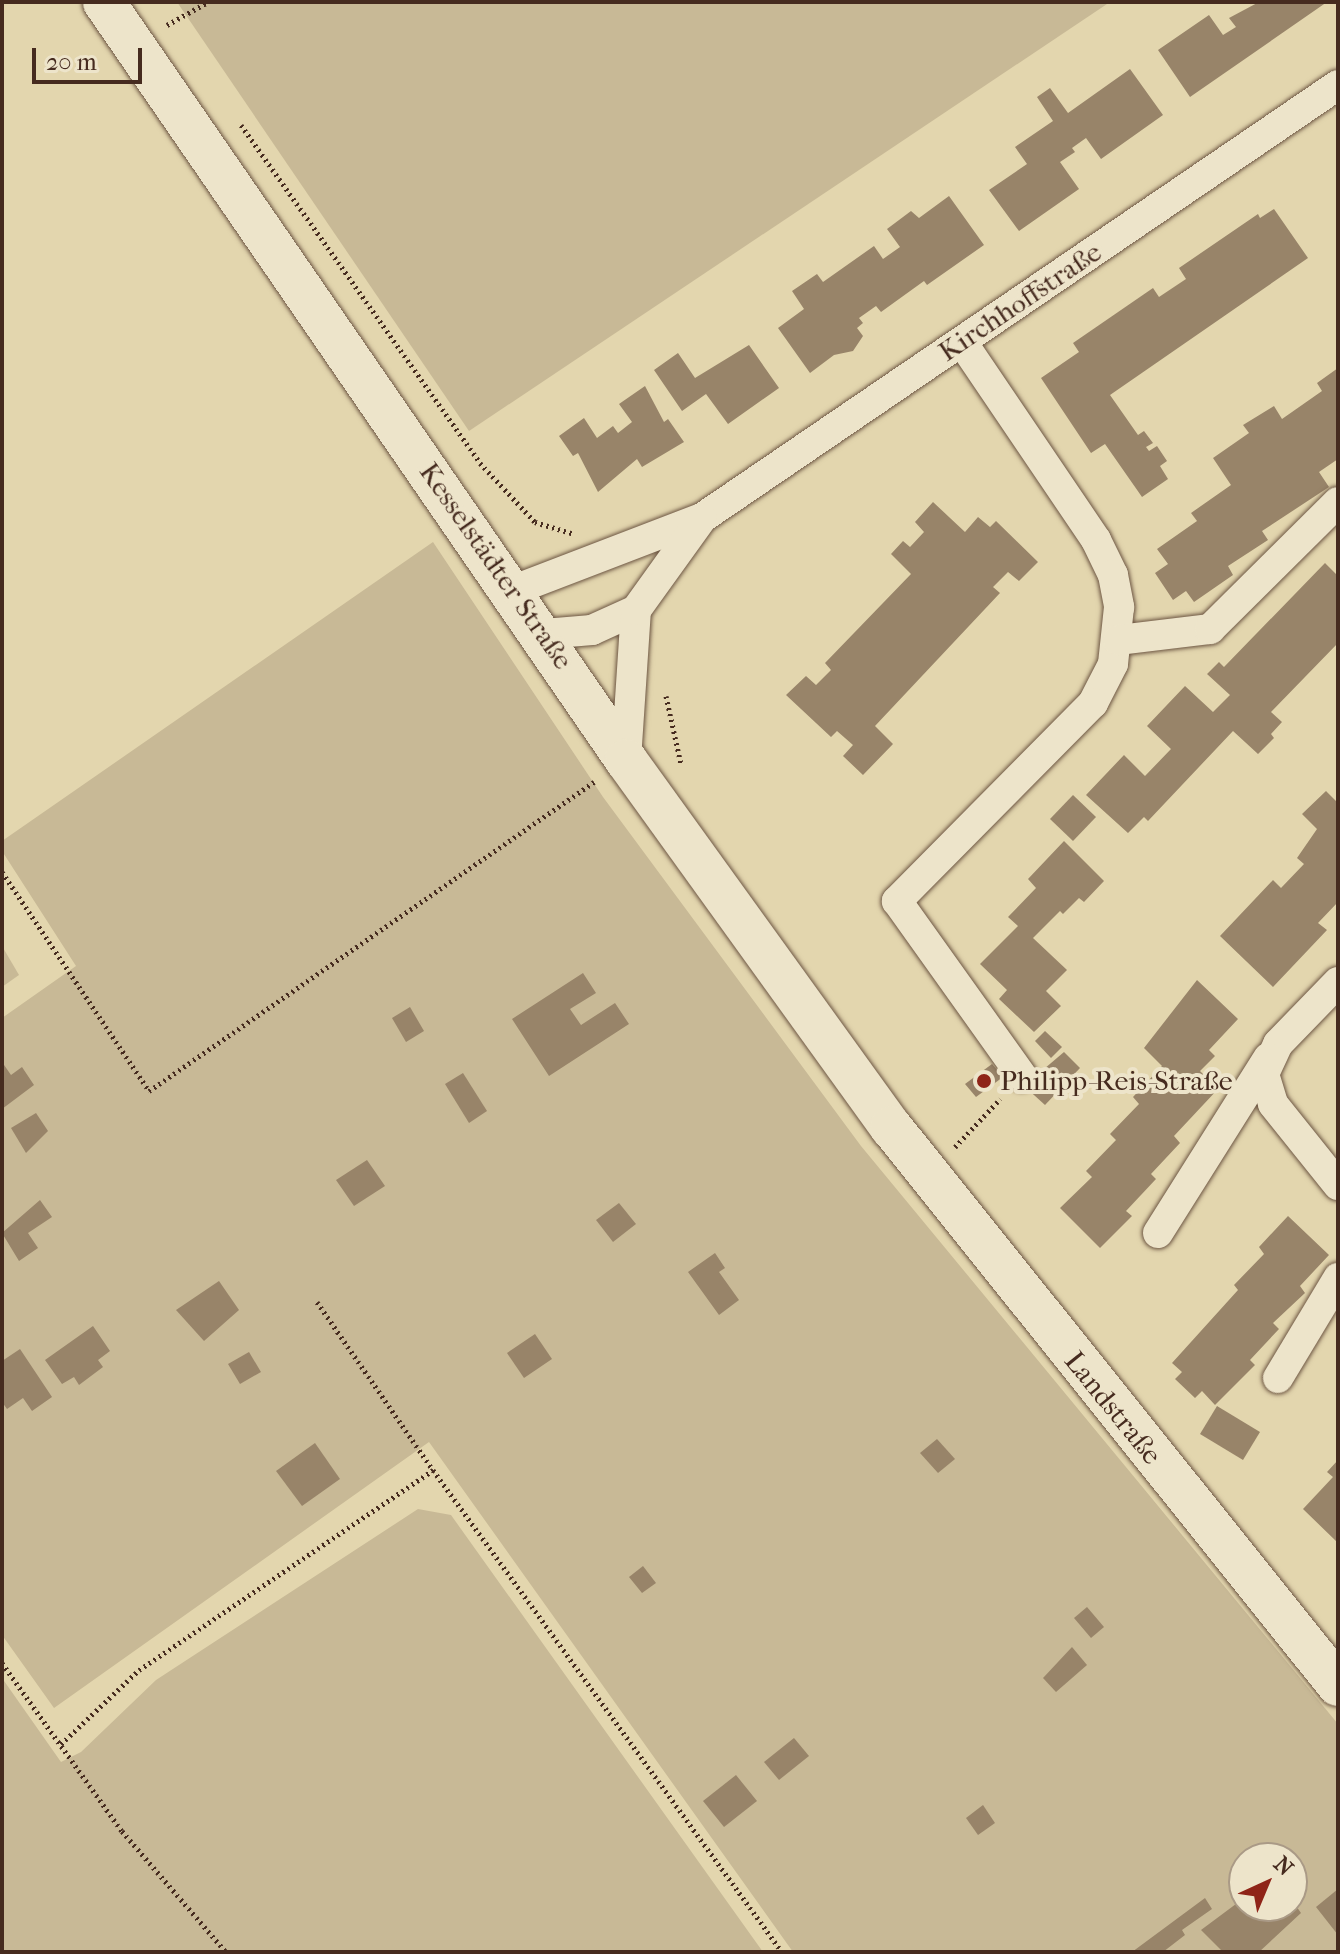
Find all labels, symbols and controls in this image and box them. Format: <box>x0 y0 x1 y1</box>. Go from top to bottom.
scale bar <box>36 32 146 82</box>
text: 20 m <box>46 48 97 76</box>
street label: Kirchhoffstraße <box>932 235 1108 369</box>
street label: Kesselstädter Straße <box>412 456 580 676</box>
place label: Philipp-Reis-Straße <box>1000 1064 1233 1098</box>
marker: Philipp-Reis-Straße <box>975 1072 993 1090</box>
street label: Landstraße <box>1057 1345 1169 1471</box>
north arrow <box>1228 1842 1308 1922</box>
text: N <box>1268 1851 1298 1881</box>

